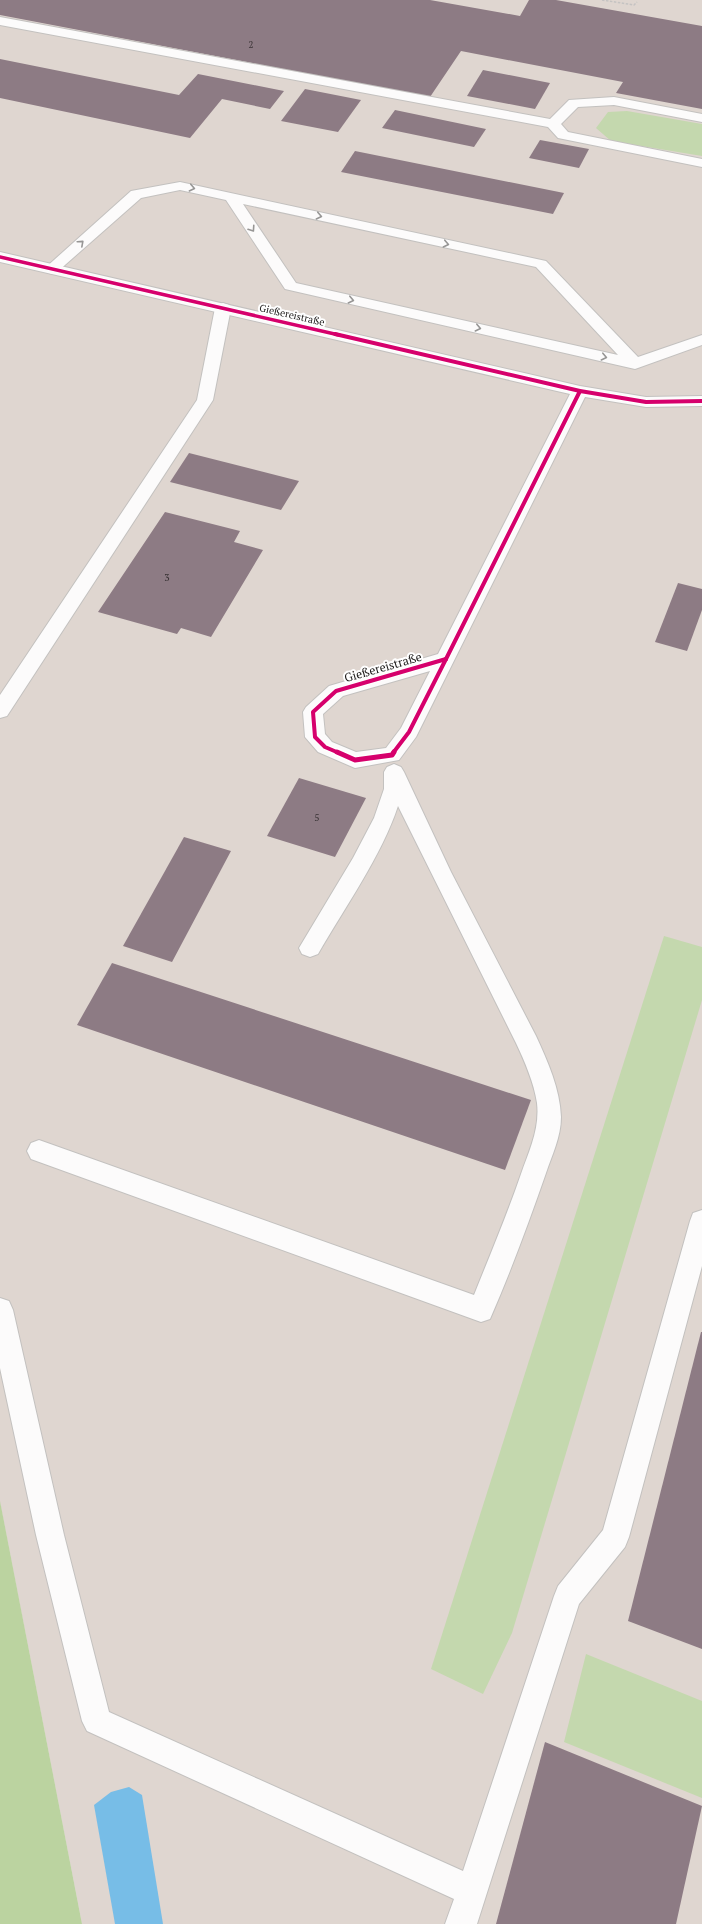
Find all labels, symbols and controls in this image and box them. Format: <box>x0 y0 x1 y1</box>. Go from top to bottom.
house number: 2 <box>249 39 254 51</box>
one-way arrow <box>189 184 195 192</box>
one-way arrow <box>316 211 322 219</box>
one-way arrow <box>248 225 255 232</box>
one-way arrow <box>443 239 449 247</box>
one-way arrow <box>77 240 84 247</box>
one-way arrow <box>348 295 354 303</box>
street label: Gießereistraße <box>258 301 326 329</box>
one-way arrow <box>474 324 481 332</box>
one-way arrow <box>601 353 607 361</box>
house number: 3 <box>164 571 170 584</box>
street label: Gießereistraße <box>343 649 423 685</box>
house number: 5 <box>314 811 320 824</box>

